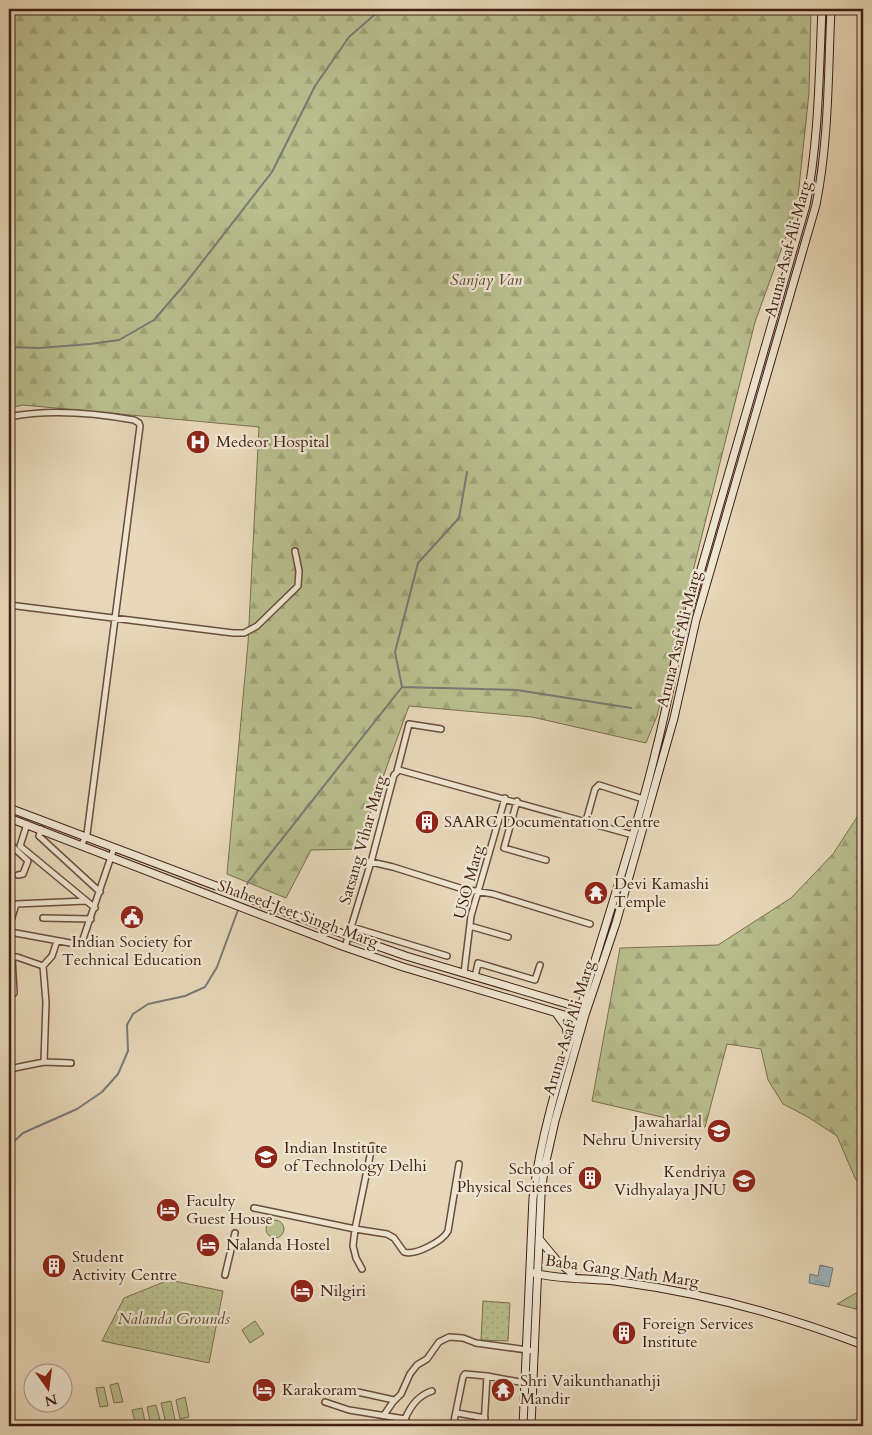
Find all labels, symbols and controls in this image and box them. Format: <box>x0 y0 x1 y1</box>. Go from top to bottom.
street label: Aruna Asaf Ali Marg <box>759 178 817 320</box>
park label: Sanjay Van <box>450 269 522 291</box>
hospital icon: Medeor Hospital <box>185 429 211 455</box>
place label: Medeor Hospital <box>216 431 329 453</box>
street label: Aruna Asaf Ali Marg <box>651 568 707 710</box>
street label: Satsang Vihar Marg <box>334 773 392 907</box>
building icon: SAARC Documentation Centre <box>414 809 440 835</box>
place label: SAARC Documentation Centre <box>444 811 660 833</box>
street label: USO Marg <box>449 842 489 922</box>
place label: Devi Kamashi Temple <box>614 873 710 913</box>
street label: Shaheed Jeet Singh Marg <box>215 875 381 953</box>
temple icon: Devi Kamashi Temple <box>583 880 609 906</box>
public building icon: Indian Society for Technical Education <box>119 904 145 930</box>
place label: Indian Society for Technical Education <box>62 931 202 971</box>
street label: Aruna Asaf Ali Marg <box>538 958 600 1098</box>
place label: Jawaharlal Nehru University <box>582 1111 703 1151</box>
school or university icon: Jawaharlal Nehru University <box>706 1118 732 1144</box>
place label: Indian Institute of Technology Delhi <box>284 1137 427 1177</box>
school or university icon: Indian Institute of Technology Delhi <box>253 1144 279 1170</box>
place label: School of Physical Sciences <box>457 1158 575 1198</box>
place label: Kendriya Vidhyalaya JNU <box>614 1161 726 1201</box>
building icon: School of Physical Sciences <box>577 1165 603 1191</box>
school or university icon: Kendriya Vidhyalaya JNU <box>731 1168 757 1194</box>
place label: Faculty Guest House <box>186 1190 273 1230</box>
hotel icon: Faculty Guest House <box>155 1197 181 1223</box>
hotel icon: Nalanda Hostel <box>195 1232 221 1258</box>
place label: Nalanda Hostel <box>226 1234 330 1256</box>
place label: Student Activity Centre <box>72 1246 177 1286</box>
street label: Baba Gang Nath Marg <box>544 1249 700 1293</box>
building icon: Student Activity Centre <box>41 1253 67 1279</box>
hotel icon: Nilgiri <box>289 1278 315 1304</box>
place label: Nilgiri <box>320 1280 367 1302</box>
park label: Nalanda Grounds <box>118 1308 231 1330</box>
place label: Foreign Services Institute <box>642 1313 753 1353</box>
building icon: Foreign Services Institute <box>611 1320 637 1346</box>
north arrow <box>22 1362 72 1412</box>
place label: Shri Vaikunthanathji Mandir <box>520 1370 661 1410</box>
hotel icon: Karakoram <box>251 1377 277 1403</box>
temple icon: Shri Vaikunthanathji Mandir <box>490 1377 516 1403</box>
place label: Karakoram <box>282 1379 358 1401</box>
text: N <box>43 1389 59 1411</box>

